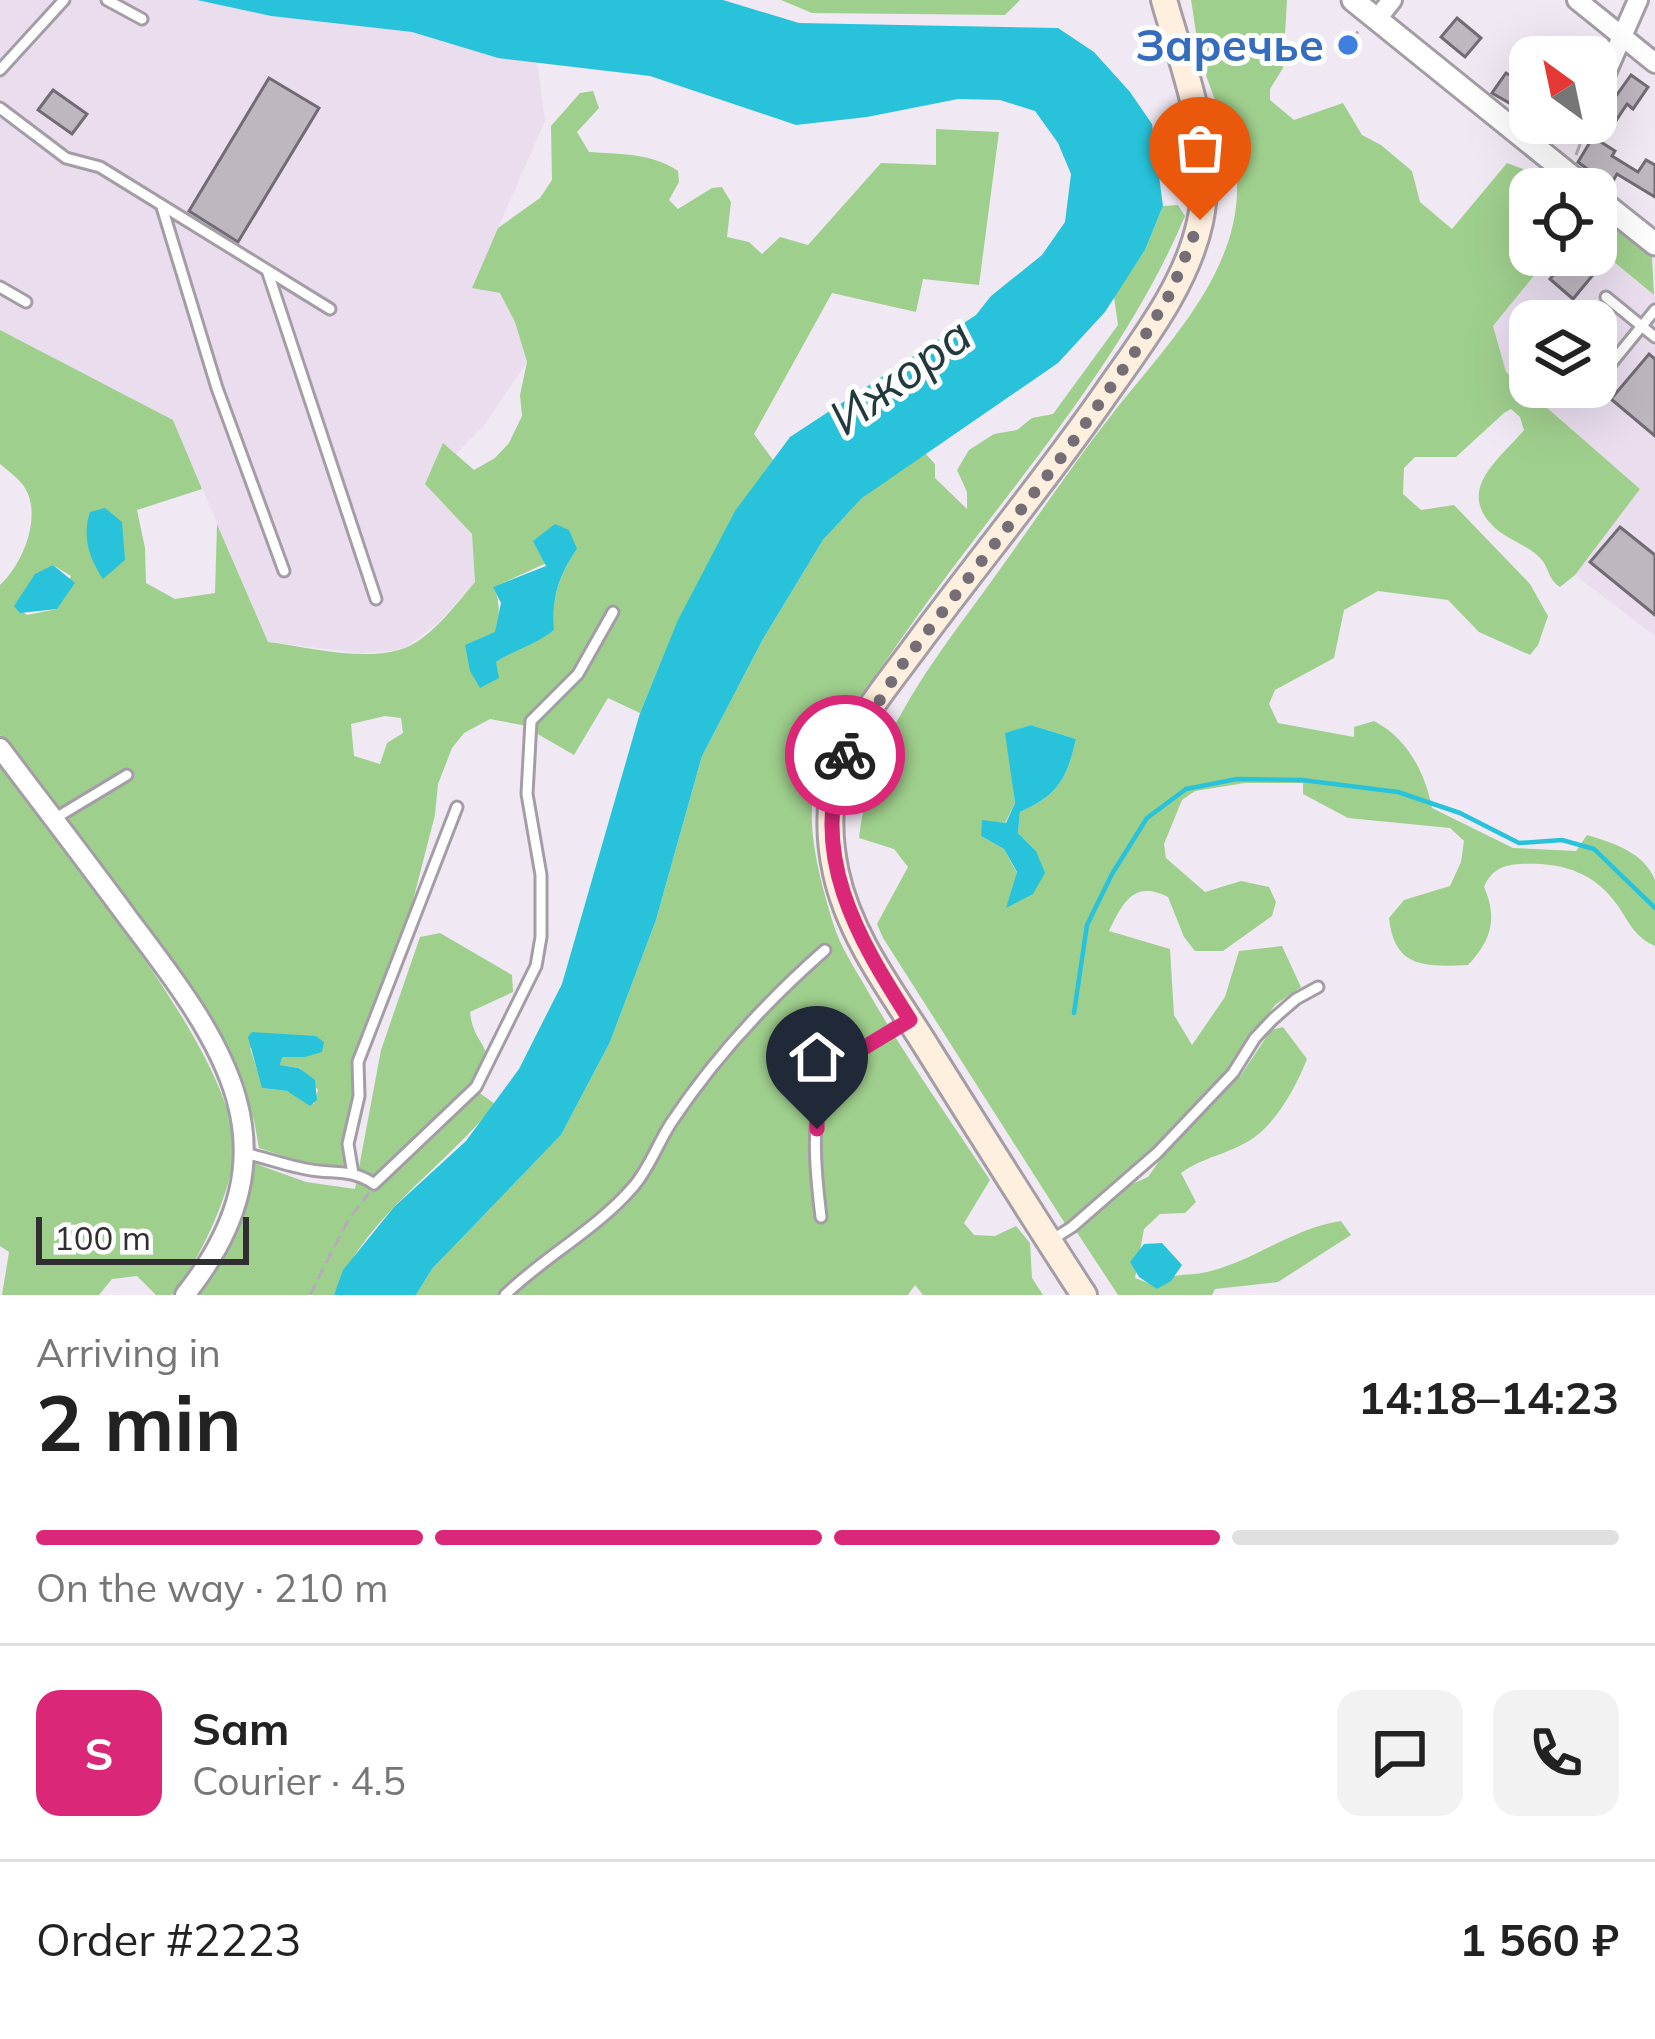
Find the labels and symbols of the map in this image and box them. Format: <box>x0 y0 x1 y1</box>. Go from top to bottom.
place label: Заречье <box>1136 16 1324 72</box>
marker: Заречье <box>1335 32 1361 58</box>
north arrow <box>1509 36 1617 144</box>
pin <box>1149 97 1251 220</box>
water label: Ижора <box>817 304 982 447</box>
courier <box>785 695 905 815</box>
pin <box>766 1006 868 1129</box>
scale bar <box>36 1211 249 1264</box>

